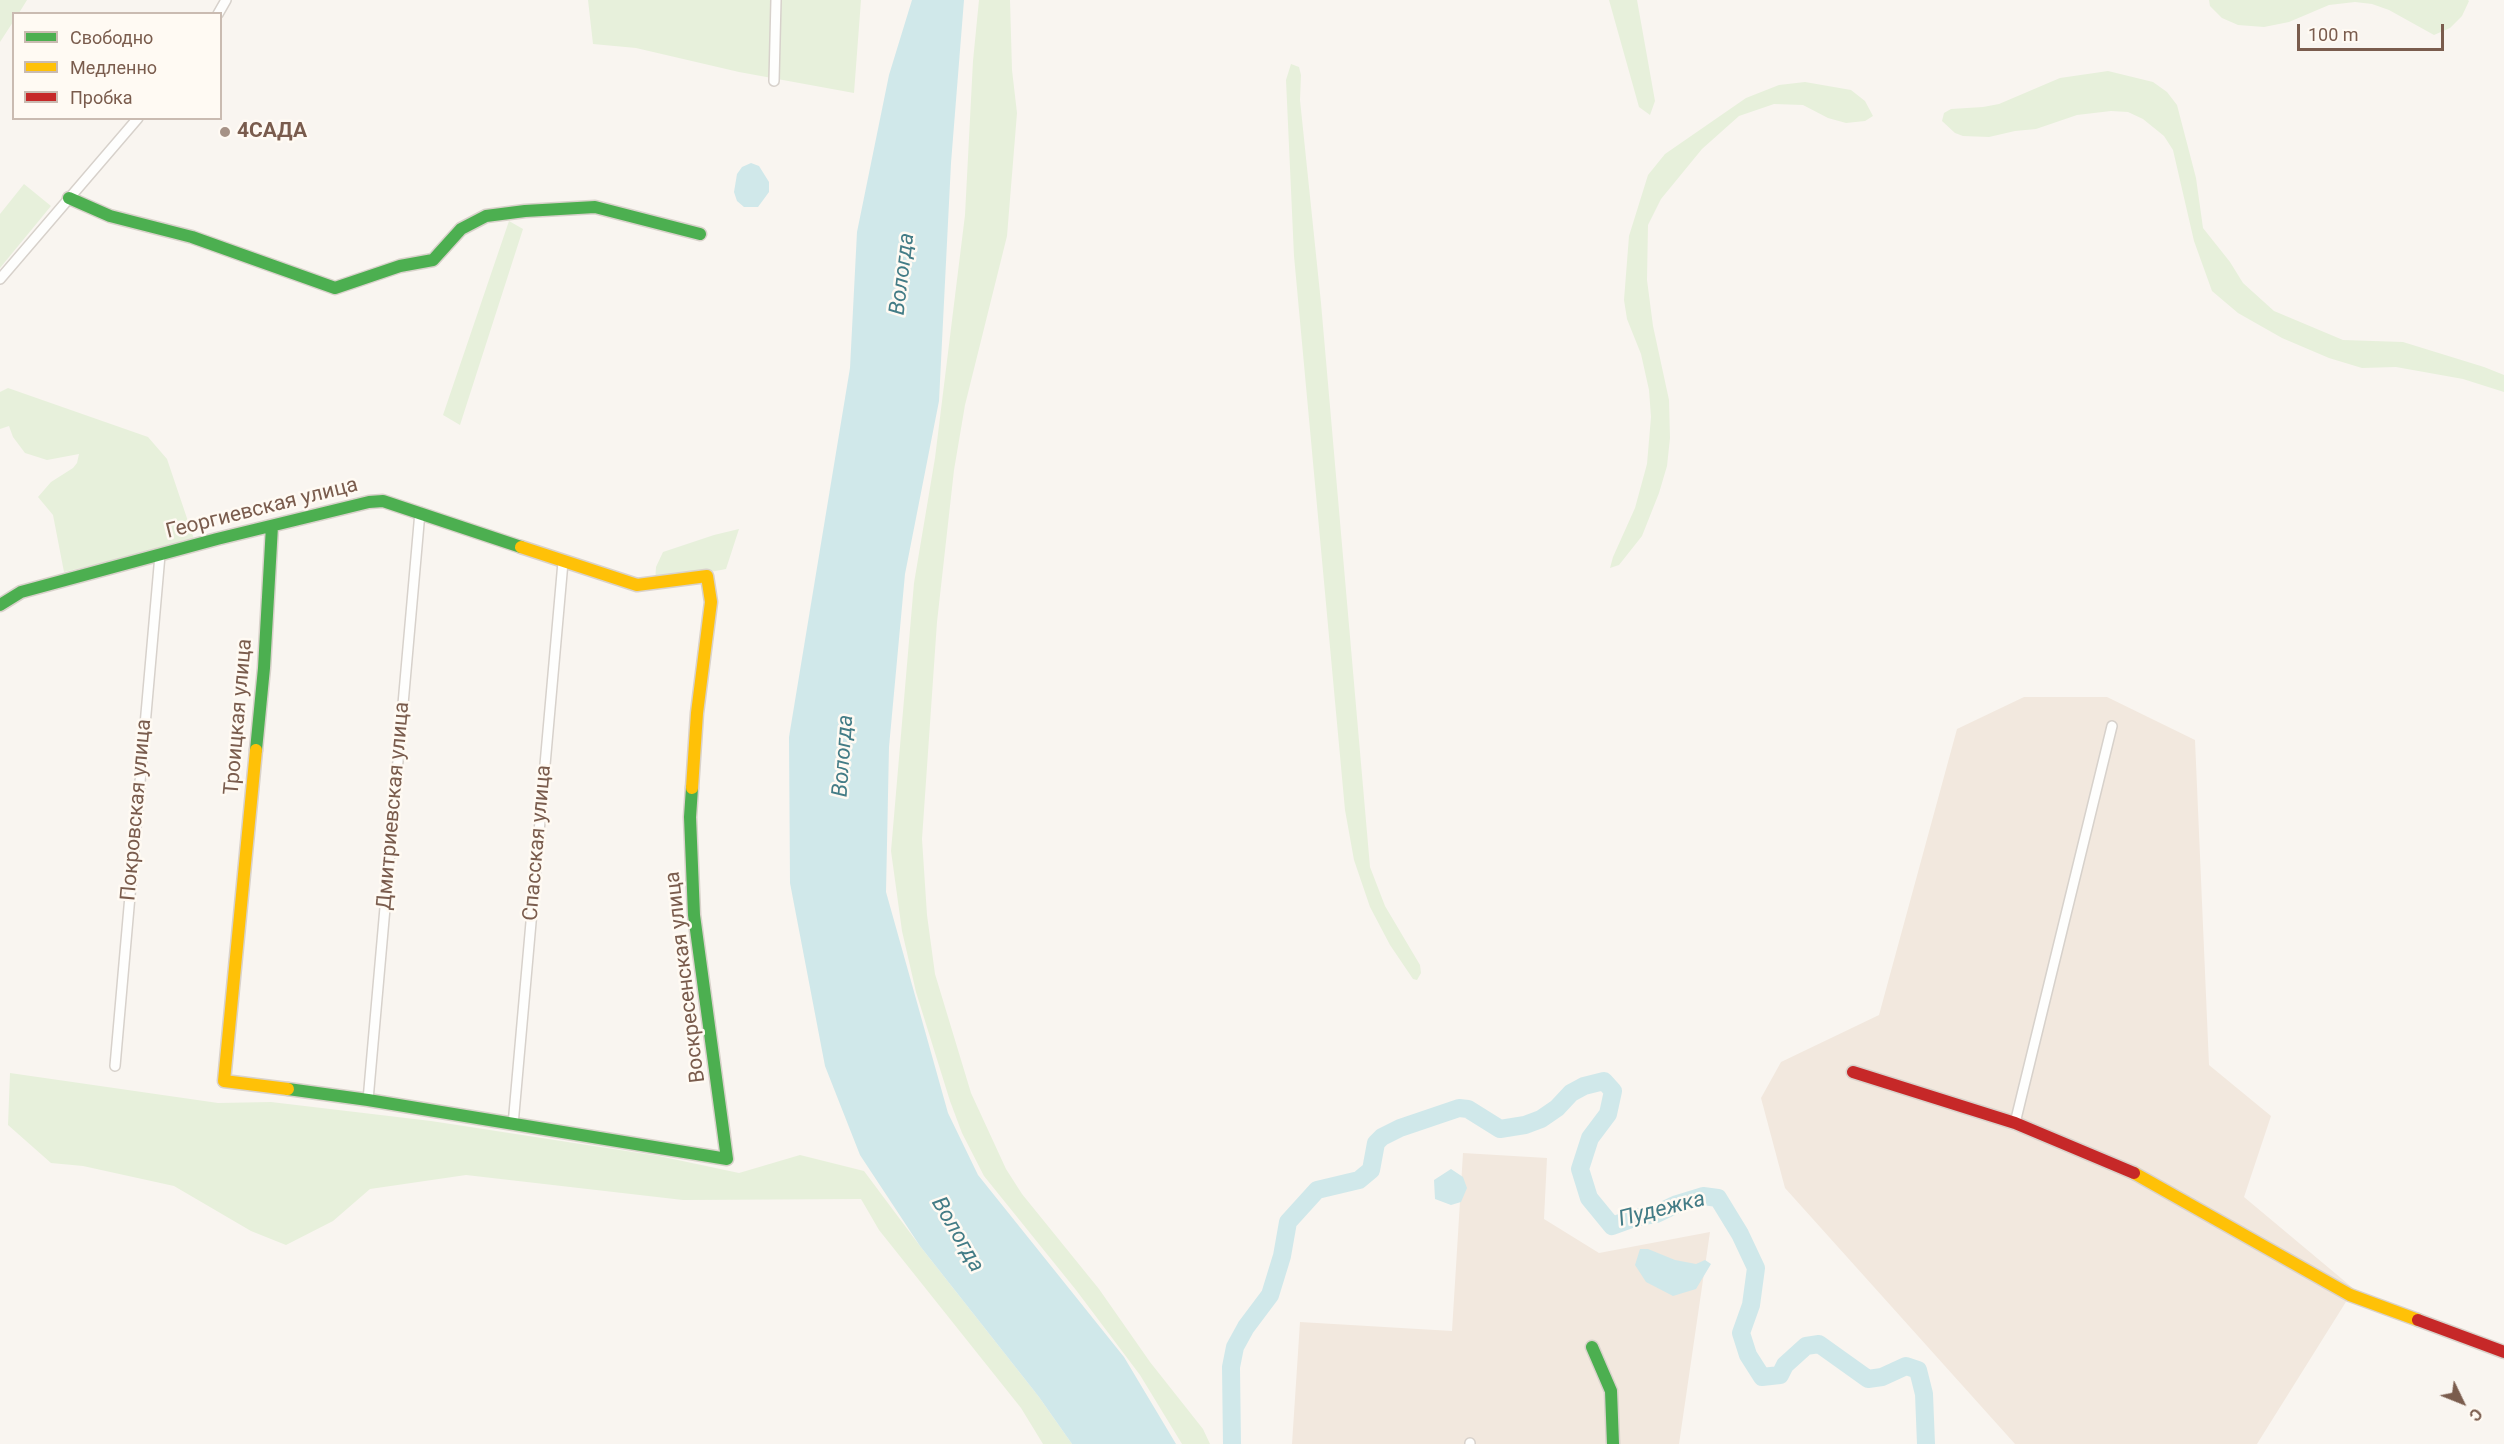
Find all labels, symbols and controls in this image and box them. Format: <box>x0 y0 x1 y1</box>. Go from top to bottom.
legend <box>12 12 222 120</box>
scale bar <box>2300 12 2447 50</box>
text: 100 m <box>2308 24 2359 45</box>
text: Свободно <box>70 27 153 48</box>
text: Медленно <box>70 57 157 78</box>
text: Пробка <box>70 87 133 108</box>
place label: 4САДА <box>237 119 307 145</box>
marker: 4САДА <box>218 125 232 139</box>
water label: Вологда <box>885 231 921 317</box>
street label: Георгиевская улица <box>163 473 361 545</box>
street label: Троицкая улица <box>220 638 258 796</box>
street label: Дмитриевская улица <box>372 701 416 911</box>
water label: Вологда <box>828 714 860 798</box>
street label: Покровская улица <box>117 718 157 902</box>
street label: Спасская улица <box>519 764 557 922</box>
street label: Воскресенская улица <box>661 870 711 1084</box>
water label: Пудежка <box>1616 1186 1708 1234</box>
water label: Вологда <box>925 1193 989 1277</box>
north arrow <box>2432 1372 2492 1432</box>
text: С <box>2465 1404 2486 1425</box>

